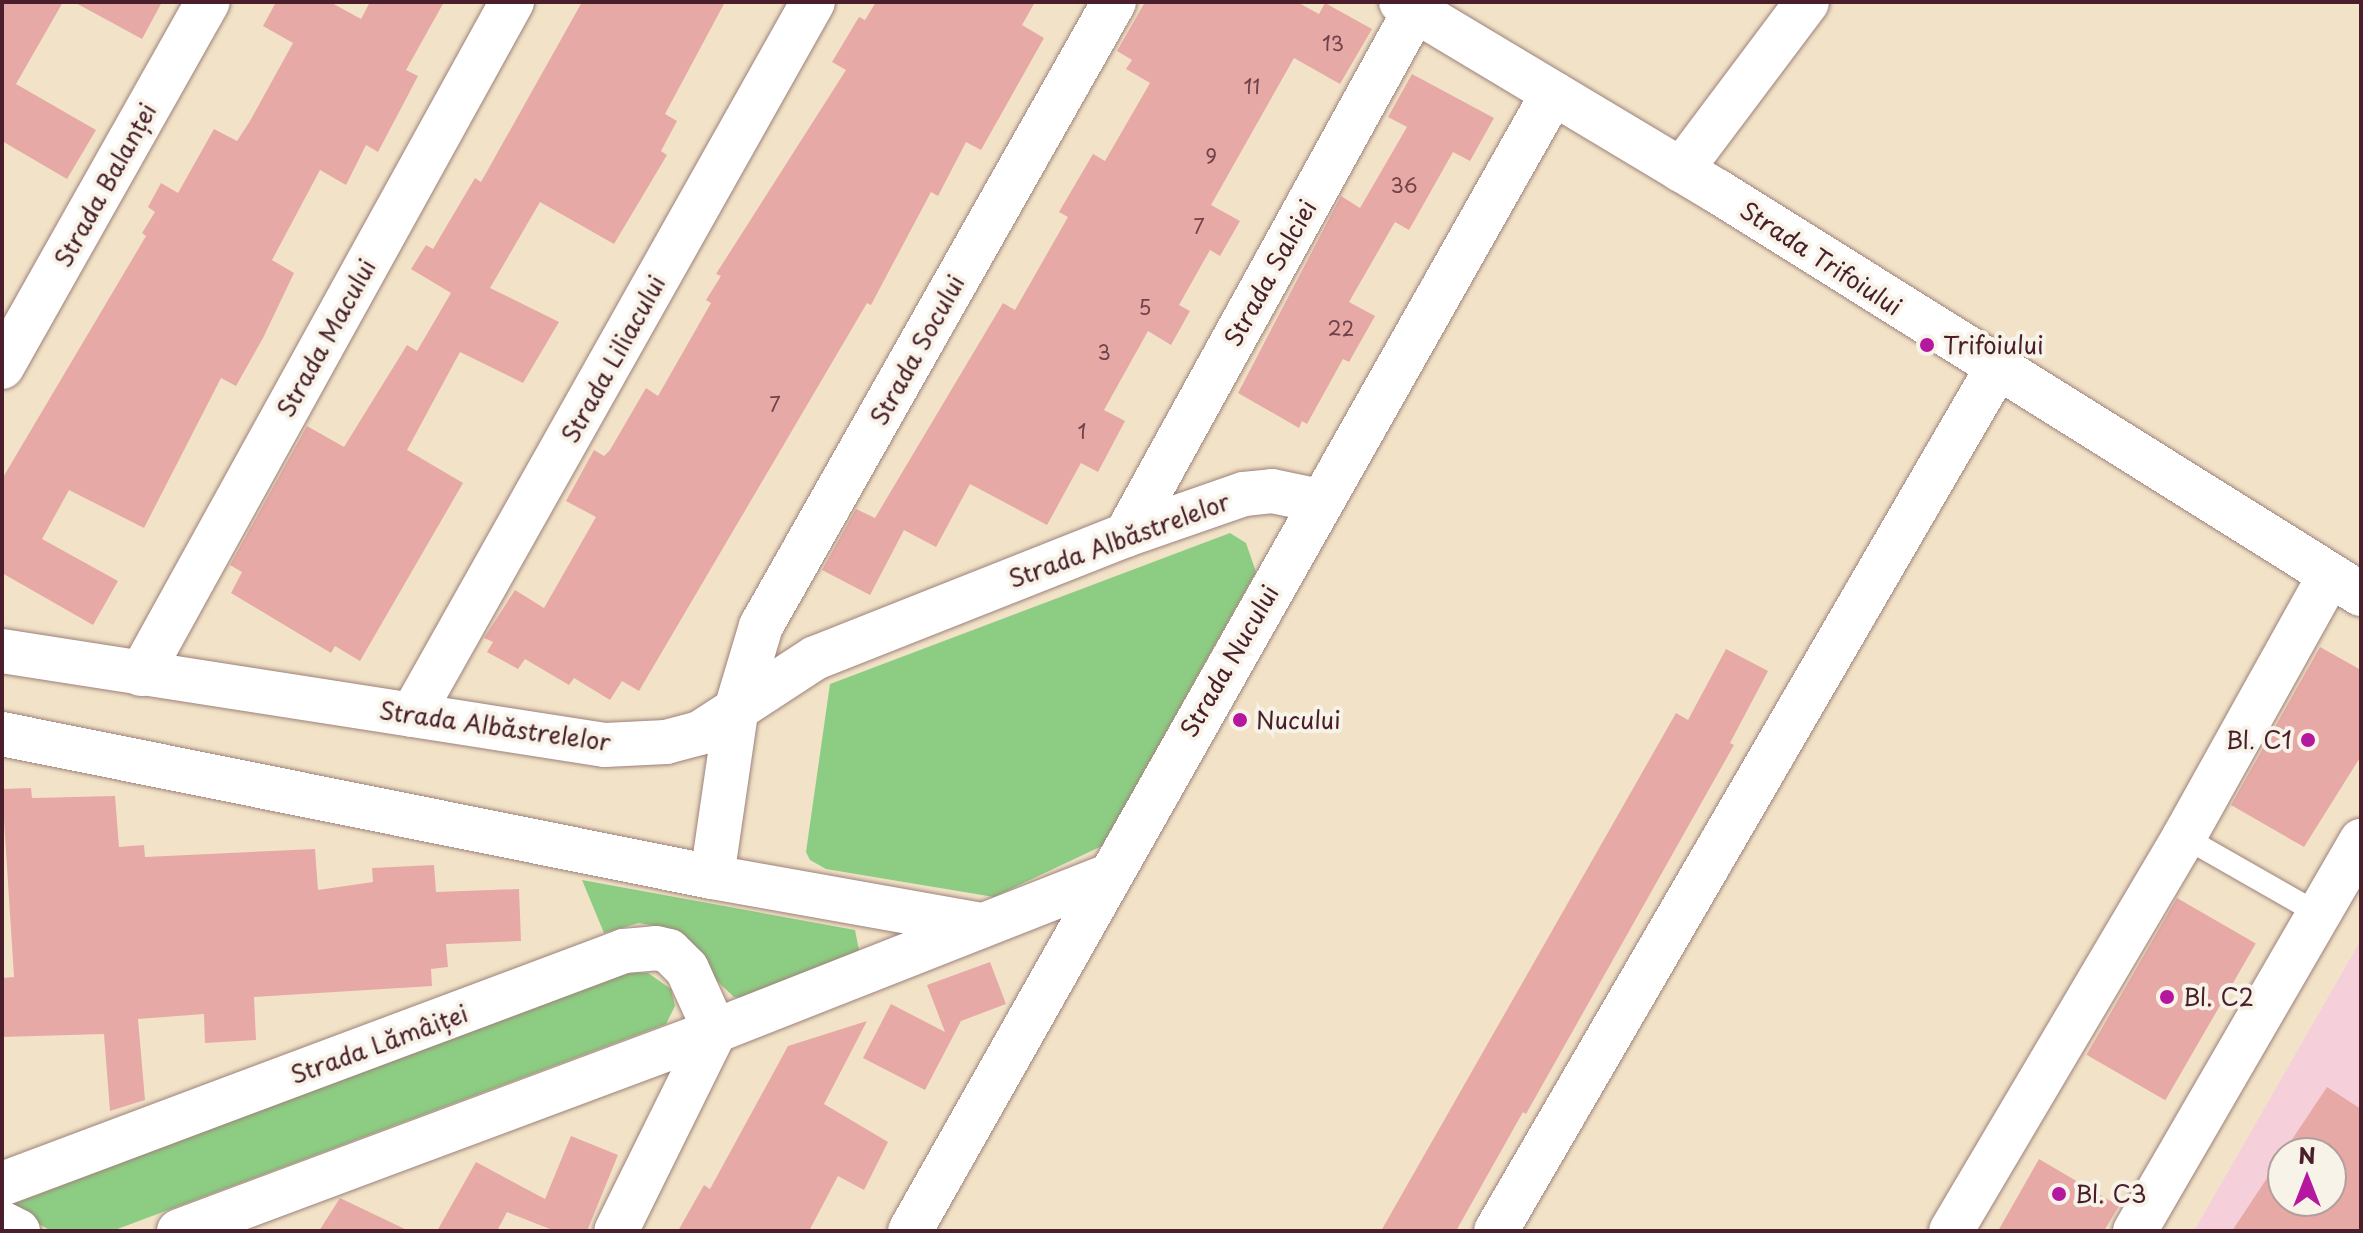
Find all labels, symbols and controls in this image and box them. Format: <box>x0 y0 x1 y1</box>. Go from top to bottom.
house number: 13 <box>1322 31 1344 55</box>
house number: 11 <box>1244 74 1260 98</box>
street label: Strada Balanței <box>48 99 162 271</box>
house number: 9 <box>1205 144 1217 168</box>
house number: 36 <box>1390 173 1418 197</box>
street label: Strada Salciei <box>1218 195 1322 351</box>
street label: Strada Trifoiului <box>1735 195 1907 321</box>
house number: 7 <box>1193 214 1205 238</box>
street label: Strada Macului <box>271 254 381 422</box>
street label: Strada Liliacului <box>555 270 671 448</box>
street label: Strada Socului <box>864 270 970 430</box>
house number: 5 <box>1139 295 1151 319</box>
house number: 22 <box>1328 316 1354 340</box>
place label: Trifoiului <box>1943 331 2044 359</box>
marker: Trifoiului <box>1918 336 1936 354</box>
house number: 3 <box>1097 340 1111 364</box>
house number: 7 <box>769 392 781 416</box>
house number: 1 <box>1078 419 1086 443</box>
street label: Strada Albăstrelelor <box>1004 486 1234 594</box>
street label: Strada Nucului <box>1174 580 1284 742</box>
street label: Strada Albăstrelelor <box>377 695 613 757</box>
place label: Nucului <box>1256 706 1341 734</box>
marker: Nucului <box>1231 711 1249 729</box>
place label: Bl. C1 <box>2226 726 2292 754</box>
marker: Bl. C1 <box>2299 731 2317 749</box>
place label: Bl. C2 <box>2183 983 2253 1011</box>
marker: Bl. C2 <box>2158 988 2176 1006</box>
street label: Strada Lămâiței <box>286 998 472 1090</box>
north arrow <box>2267 1137 2347 1217</box>
text: N <box>2298 1138 2316 1171</box>
place label: Bl. C3 <box>2075 1180 2146 1208</box>
marker: Bl. C3 <box>2050 1185 2068 1203</box>

